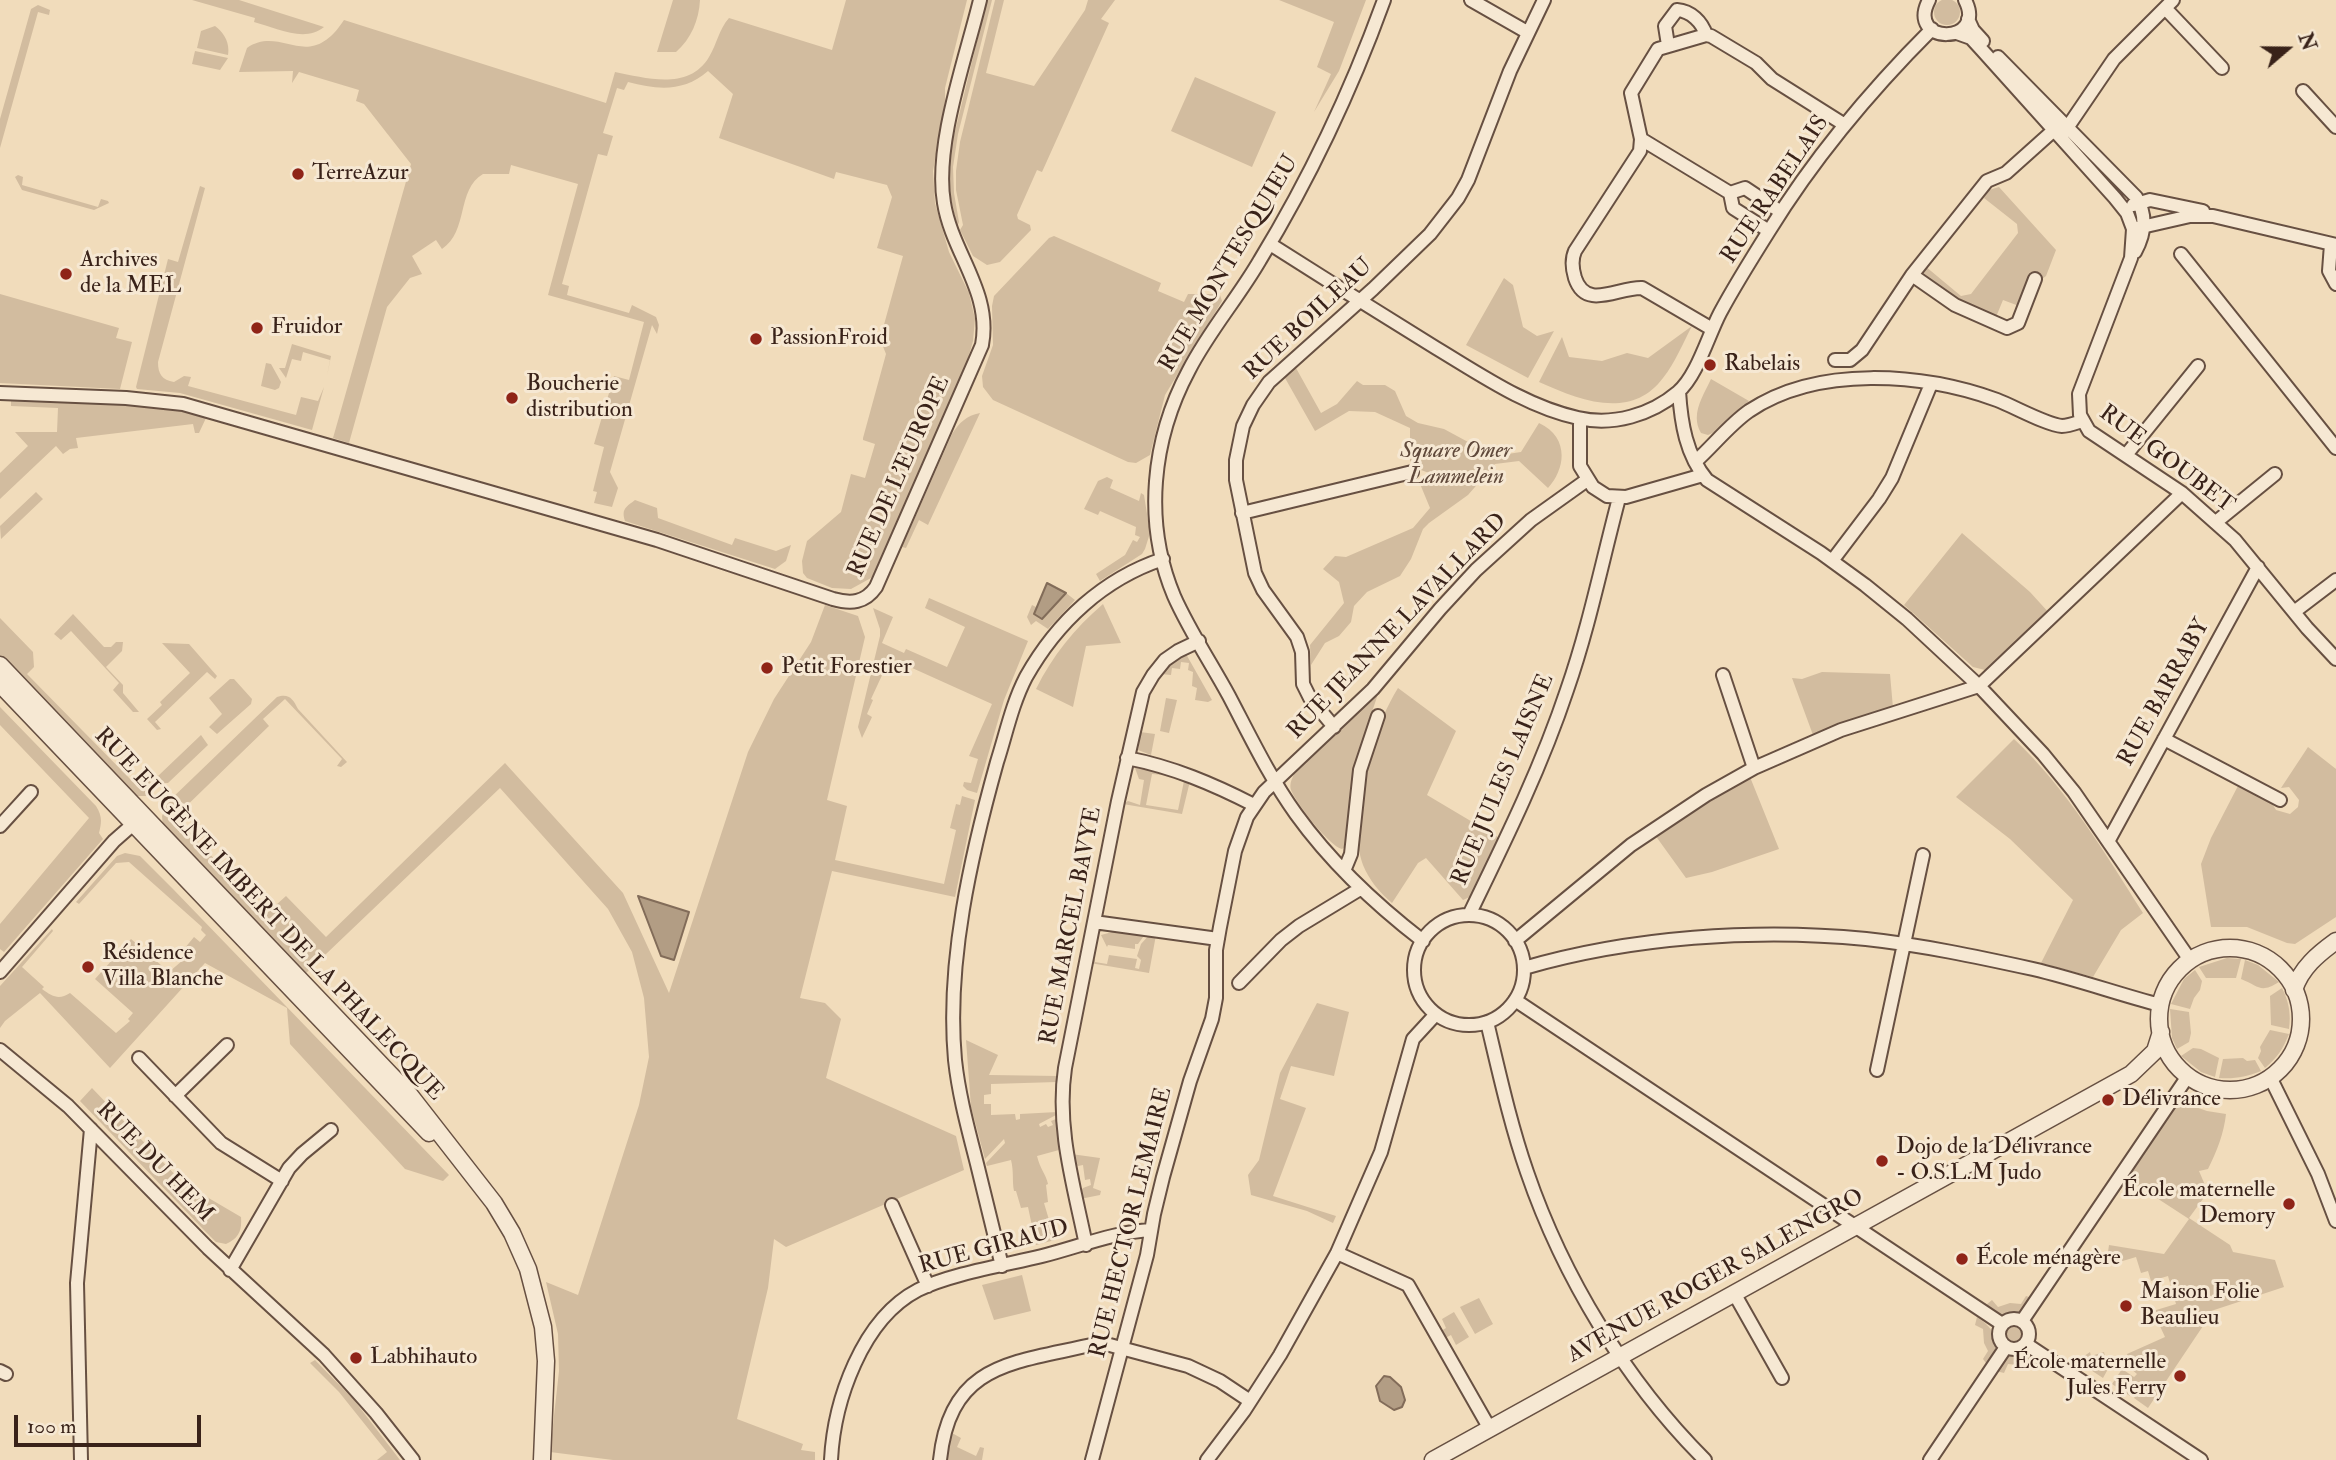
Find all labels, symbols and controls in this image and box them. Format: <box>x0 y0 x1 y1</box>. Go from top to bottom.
north arrow <box>2252 14 2322 84</box>
text: N <box>2293 30 2321 54</box>
street label: RUE RABELAIS <box>1716 111 1836 269</box>
street label: RUE MONTESQUIEU <box>1154 151 1306 377</box>
place label: TerreAzur <box>312 160 409 188</box>
marker: TerreAzur <box>290 166 306 182</box>
place label: Archives de la MEL <box>80 247 181 301</box>
street label: RUE BOILEAU <box>1239 253 1379 387</box>
marker: Archives de la MEL <box>58 266 74 282</box>
place label: Fruidor <box>271 314 342 342</box>
marker: Fruidor <box>249 320 265 336</box>
place label: PassionFroid <box>770 325 888 353</box>
marker: PassionFroid <box>748 331 764 347</box>
place label: Rabelais <box>1724 351 1800 379</box>
marker: Rabelais <box>1702 357 1718 373</box>
place label: Boucherie distribution <box>526 371 633 425</box>
street label: RUE DE L'EUROPE <box>843 372 957 582</box>
marker: Boucherie distribution <box>504 390 520 406</box>
street label: RUE GOUBET <box>2093 400 2239 520</box>
park label: Square Omer Lammelein <box>1400 438 1512 492</box>
street label: RUE JEANNE LAVALLARD <box>1283 508 1513 746</box>
street label: RUE BARRABY <box>2113 614 2217 772</box>
place label: Petit Forestier <box>781 654 912 682</box>
marker: Petit Forestier <box>759 660 775 676</box>
street label: RUE JULES LAISNE <box>1447 670 1561 890</box>
street label: RUE EUGÈNE IMBERT DE LA PHALECQUE <box>88 723 448 1107</box>
street label: RUE MARCEL BAVYE <box>1035 805 1109 1047</box>
place label: Résidence Villa Blanche <box>102 940 223 994</box>
marker: Résidence Villa Blanche <box>80 959 96 975</box>
street label: RUE HECTOR LEMAIRE <box>1085 1085 1179 1361</box>
place label: Délivrance <box>2122 1086 2221 1114</box>
marker: Délivrance <box>2100 1092 2116 1108</box>
street label: RUE DU HEM <box>90 1097 218 1229</box>
place label: Dojo de la Délivrance - O.S.L.M Judo <box>1896 1134 2092 1188</box>
marker: Dojo de la Délivrance - O.S.L.M Judo <box>1874 1153 1890 1169</box>
place label: École maternelle Demory <box>2122 1177 2275 1231</box>
street label: AVENUE ROGER SALENGRO <box>1563 1184 1869 1370</box>
marker: École maternelle Demory <box>2281 1196 2297 1212</box>
street label: RUE GIRAUD <box>916 1215 1072 1281</box>
place label: École ménagère <box>1976 1245 2121 1273</box>
marker: École ménagère <box>1954 1251 1970 1267</box>
place label: Maison Folie Beaulieu <box>2140 1279 2260 1333</box>
marker: Maison Folie Beaulieu <box>2118 1298 2134 1314</box>
place label: Labhihauto <box>370 1344 477 1372</box>
place label: École maternelle Jules Ferry <box>2013 1349 2166 1403</box>
marker: Labhihauto <box>348 1350 364 1366</box>
marker: École maternelle Jules Ferry <box>2172 1368 2188 1384</box>
scale bar <box>18 1400 205 1444</box>
text: 100 m <box>27 1413 77 1440</box>

